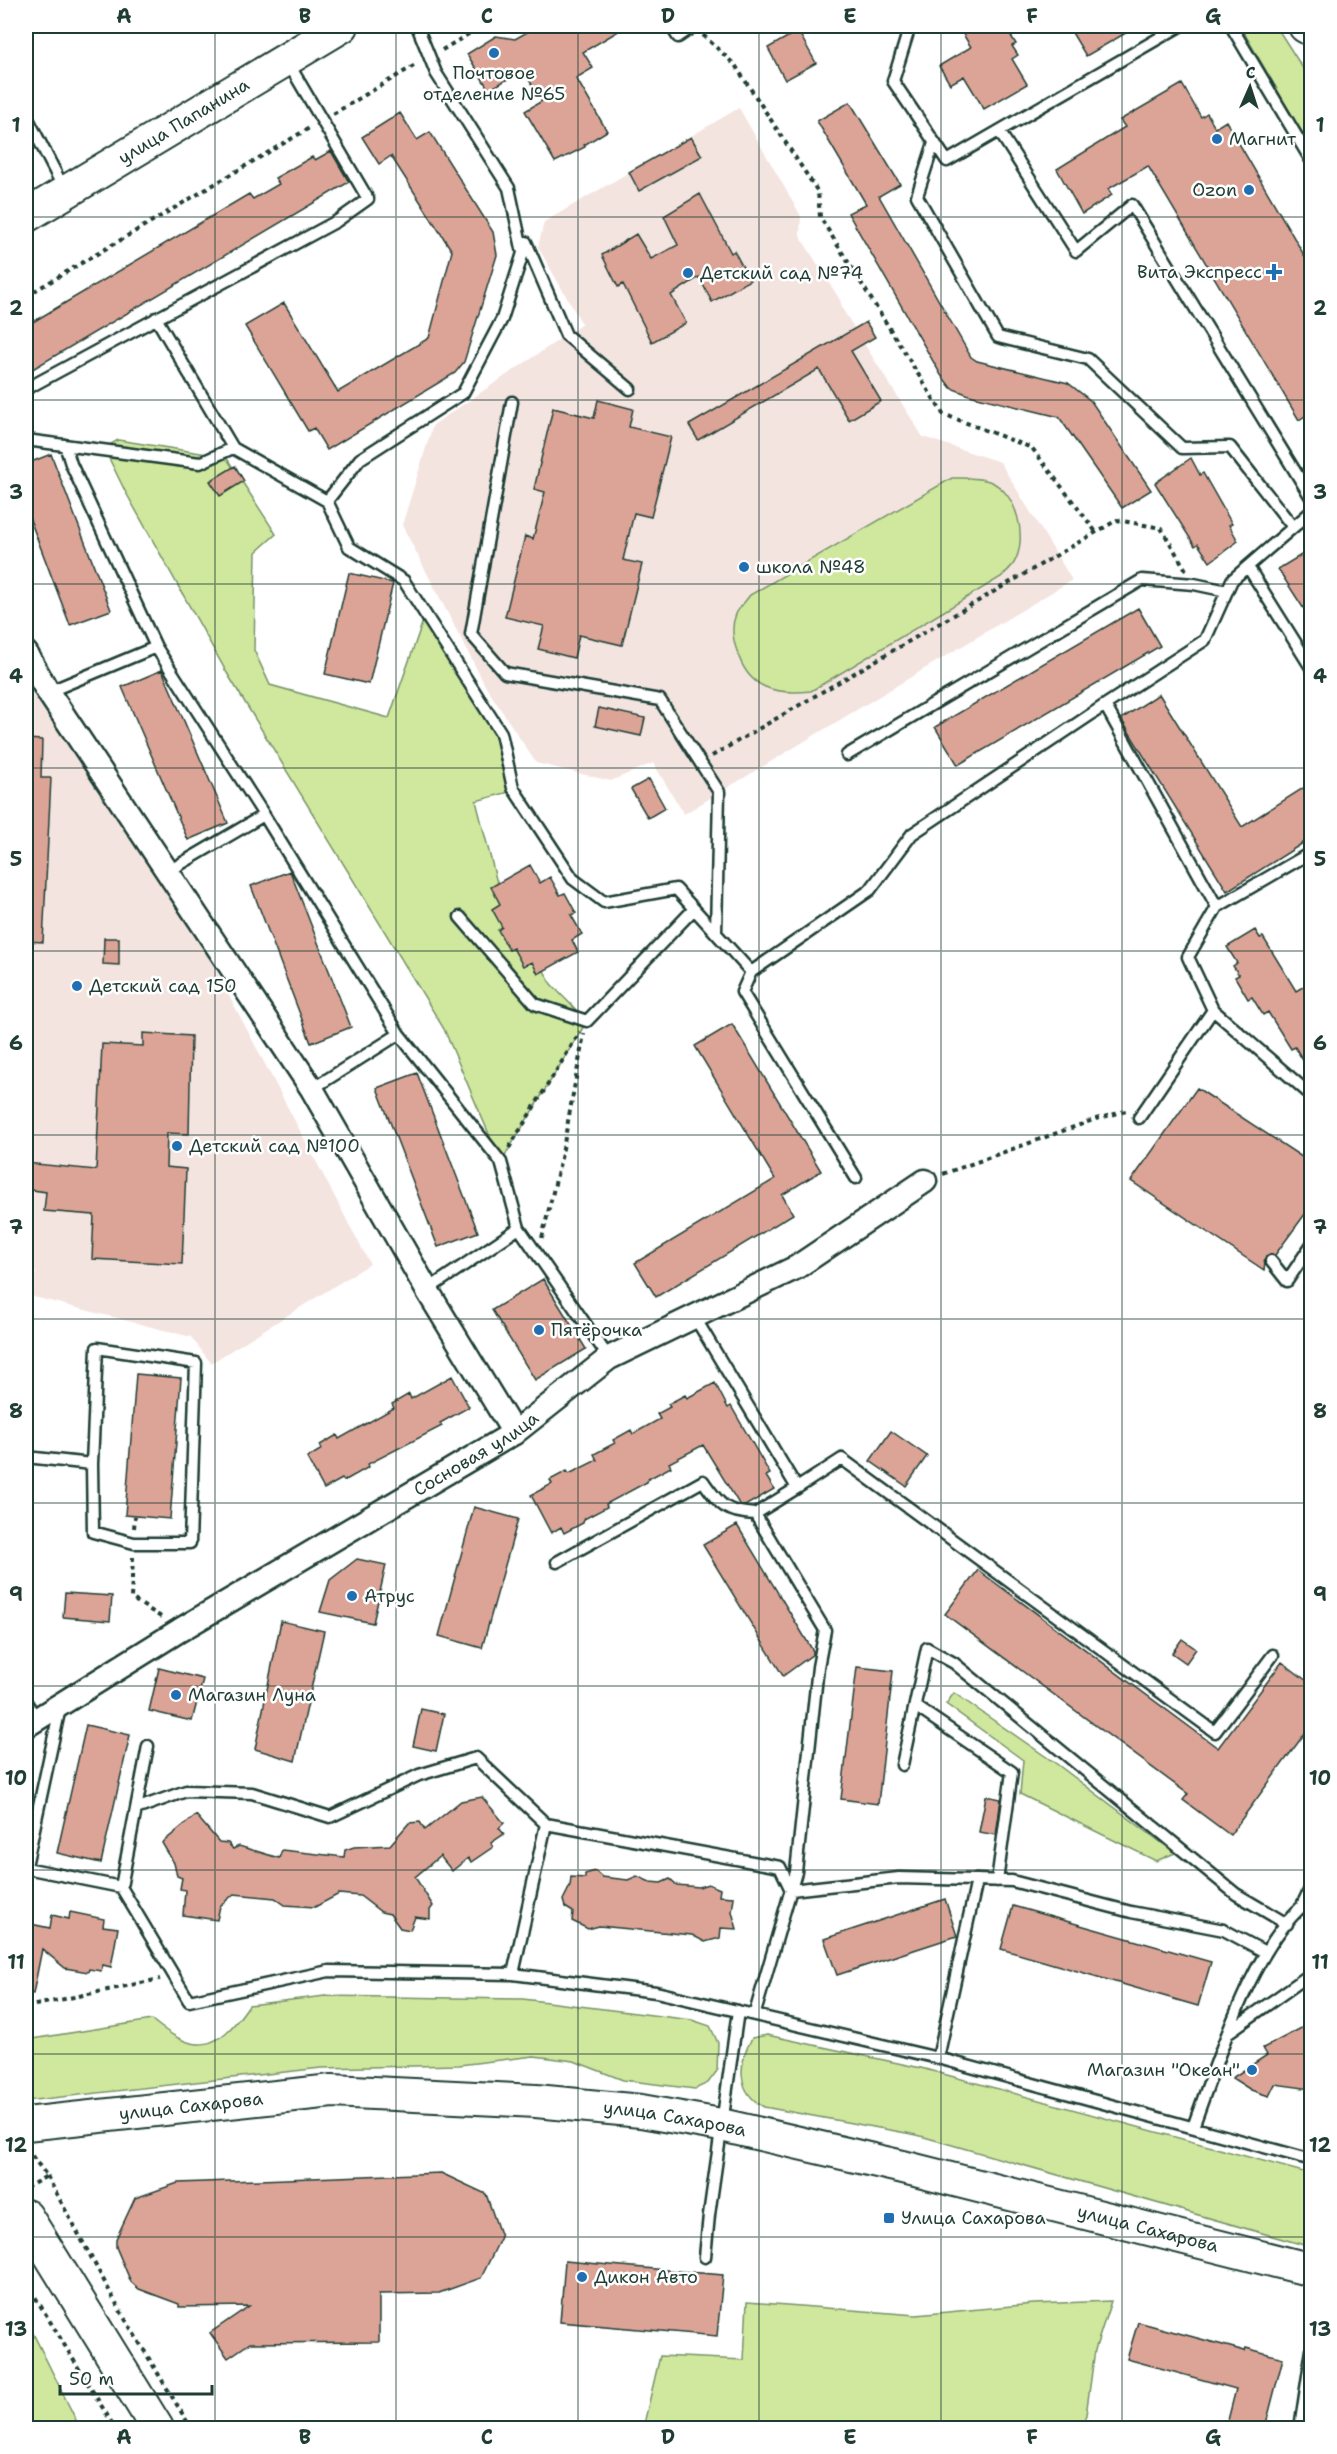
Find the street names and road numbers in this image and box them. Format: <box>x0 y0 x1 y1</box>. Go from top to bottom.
street label: улица Папанина <box>114 73 254 170</box>
street label: Сосновая улица <box>409 1406 544 1502</box>
street label: улица Сахарова <box>118 2087 264 2126</box>
street label: улица Сахарова <box>602 2095 749 2142</box>
street label: улица Сахарова <box>1075 2199 1221 2258</box>

